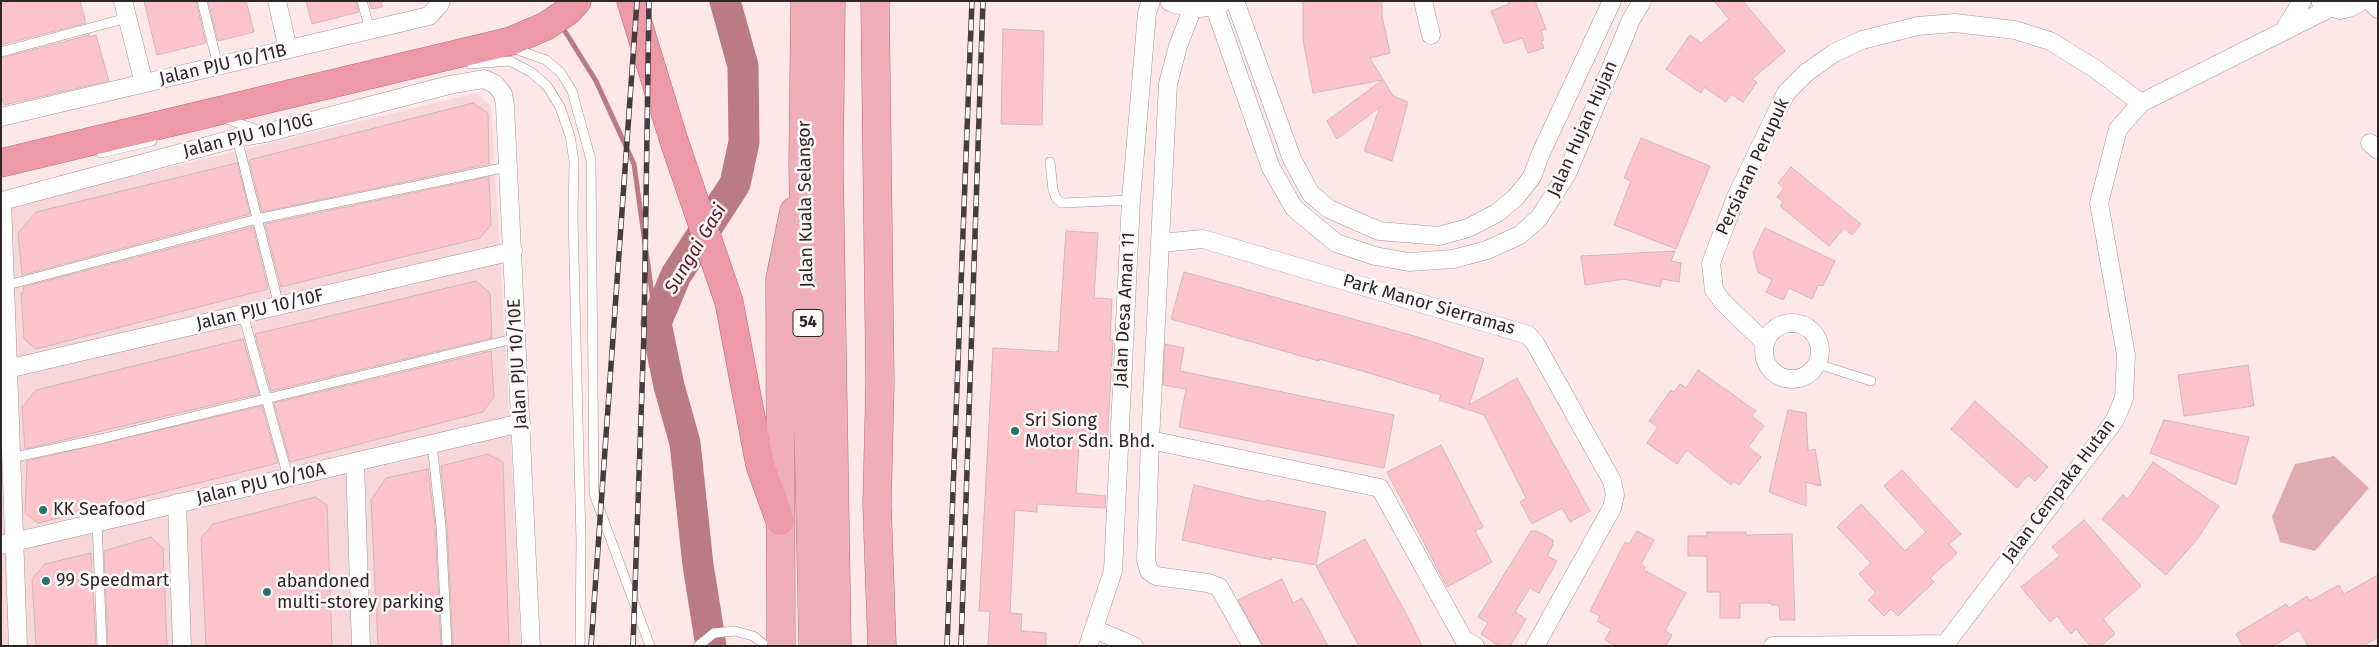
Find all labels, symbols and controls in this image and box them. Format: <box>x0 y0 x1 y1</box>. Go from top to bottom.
street label: Jalan PJU 10/11B <box>157 40 289 90</box>
street label: Jalan Hujan Hujan <box>1543 58 1623 200</box>
street label: Persiaran Perupuk <box>1712 95 1794 239</box>
street label: Jalan PJU 10/10G <box>181 109 315 163</box>
street label: Jalan Kuala Selangor <box>794 120 818 288</box>
water label: Sungai Gasi <box>660 200 732 298</box>
street label: Jalan Desa Aman 11 <box>1110 232 1140 388</box>
street label: Park Manor Sierramas <box>1340 270 1518 340</box>
street label: Jalan PJU 10/10F <box>194 285 326 335</box>
street label: Jalan PJU 10/10E <box>504 298 532 430</box>
road number: 54 <box>793 309 823 336</box>
place label: Sri Siong Motor Sdn. Bhd. <box>1025 410 1155 452</box>
street label: Jalan Cempaka Hutan <box>1998 415 2120 567</box>
marker: Sri Siong Motor Sdn. Bhd. <box>1009 425 1021 437</box>
street label: Jalan PJU 10/10A <box>194 459 328 509</box>
place label: KK Seafood <box>53 499 146 521</box>
marker: KK Seafood <box>37 504 49 516</box>
place label: 99 Speedmart <box>56 570 169 592</box>
place label: abandoned multi-storey parking <box>277 571 443 614</box>
marker: 99 Speedmart <box>40 575 52 587</box>
marker: abandoned multi-storey parking <box>261 586 273 598</box>

